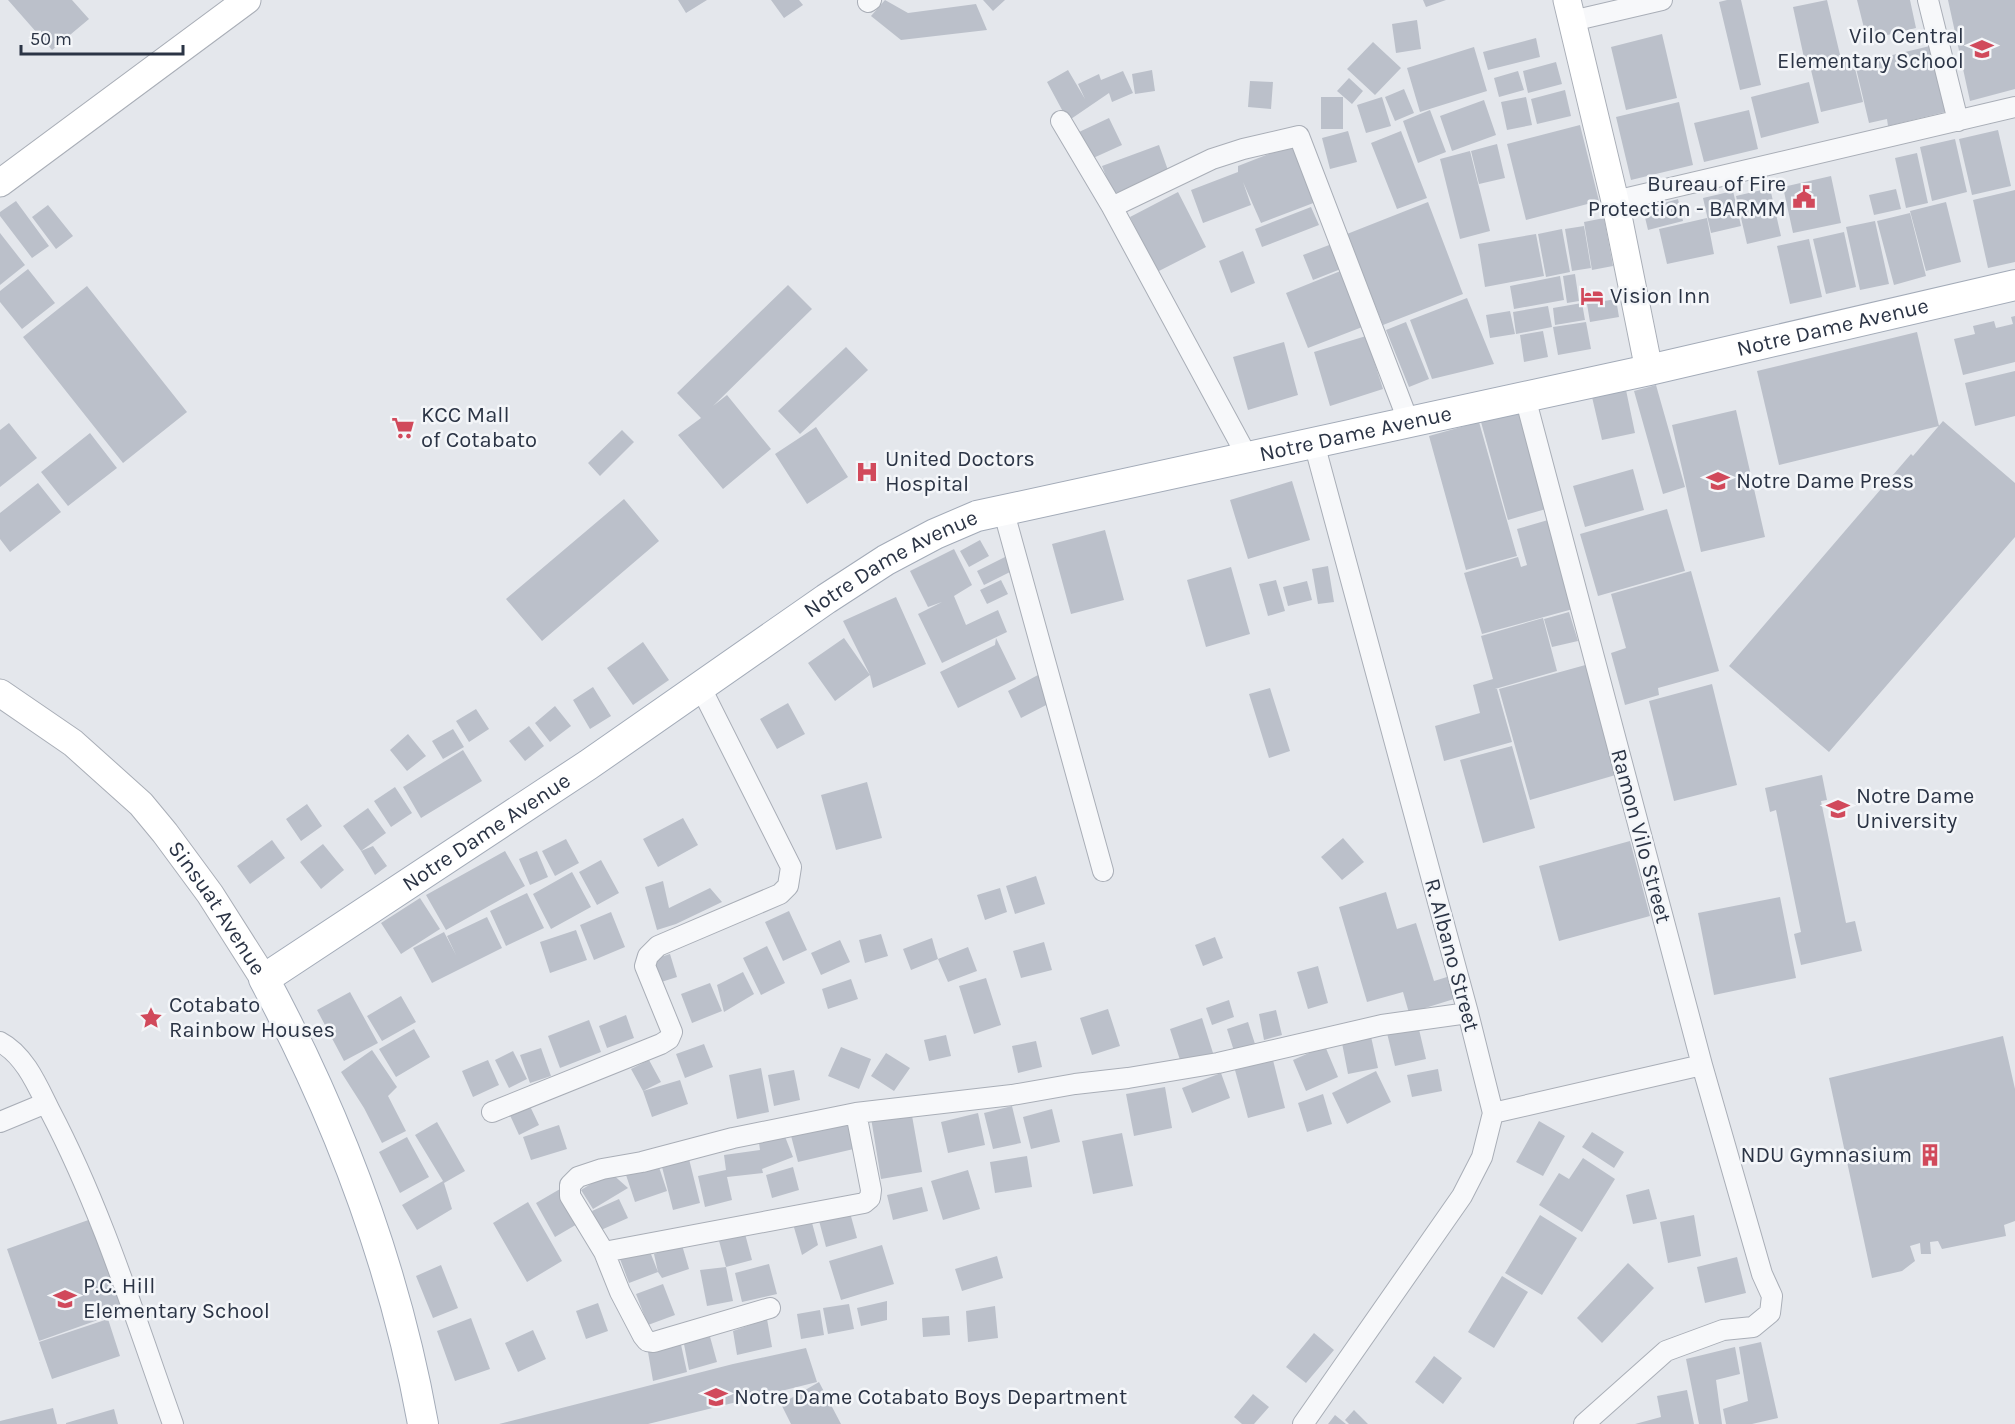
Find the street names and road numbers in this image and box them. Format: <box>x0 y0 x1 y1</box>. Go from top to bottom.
street label: Notre Dame Avenue <box>1734 292 1931 362</box>
street label: Notre Dame Avenue <box>1257 400 1454 467</box>
street label: Notre Dame Avenue <box>799 504 982 623</box>
street label: Ramon Vilo Street <box>1605 746 1677 926</box>
street label: Notre Dame Avenue <box>397 767 575 897</box>
street label: Sinsuat Avenue <box>163 836 271 980</box>
street label: R. Albano Street <box>1419 876 1485 1034</box>

